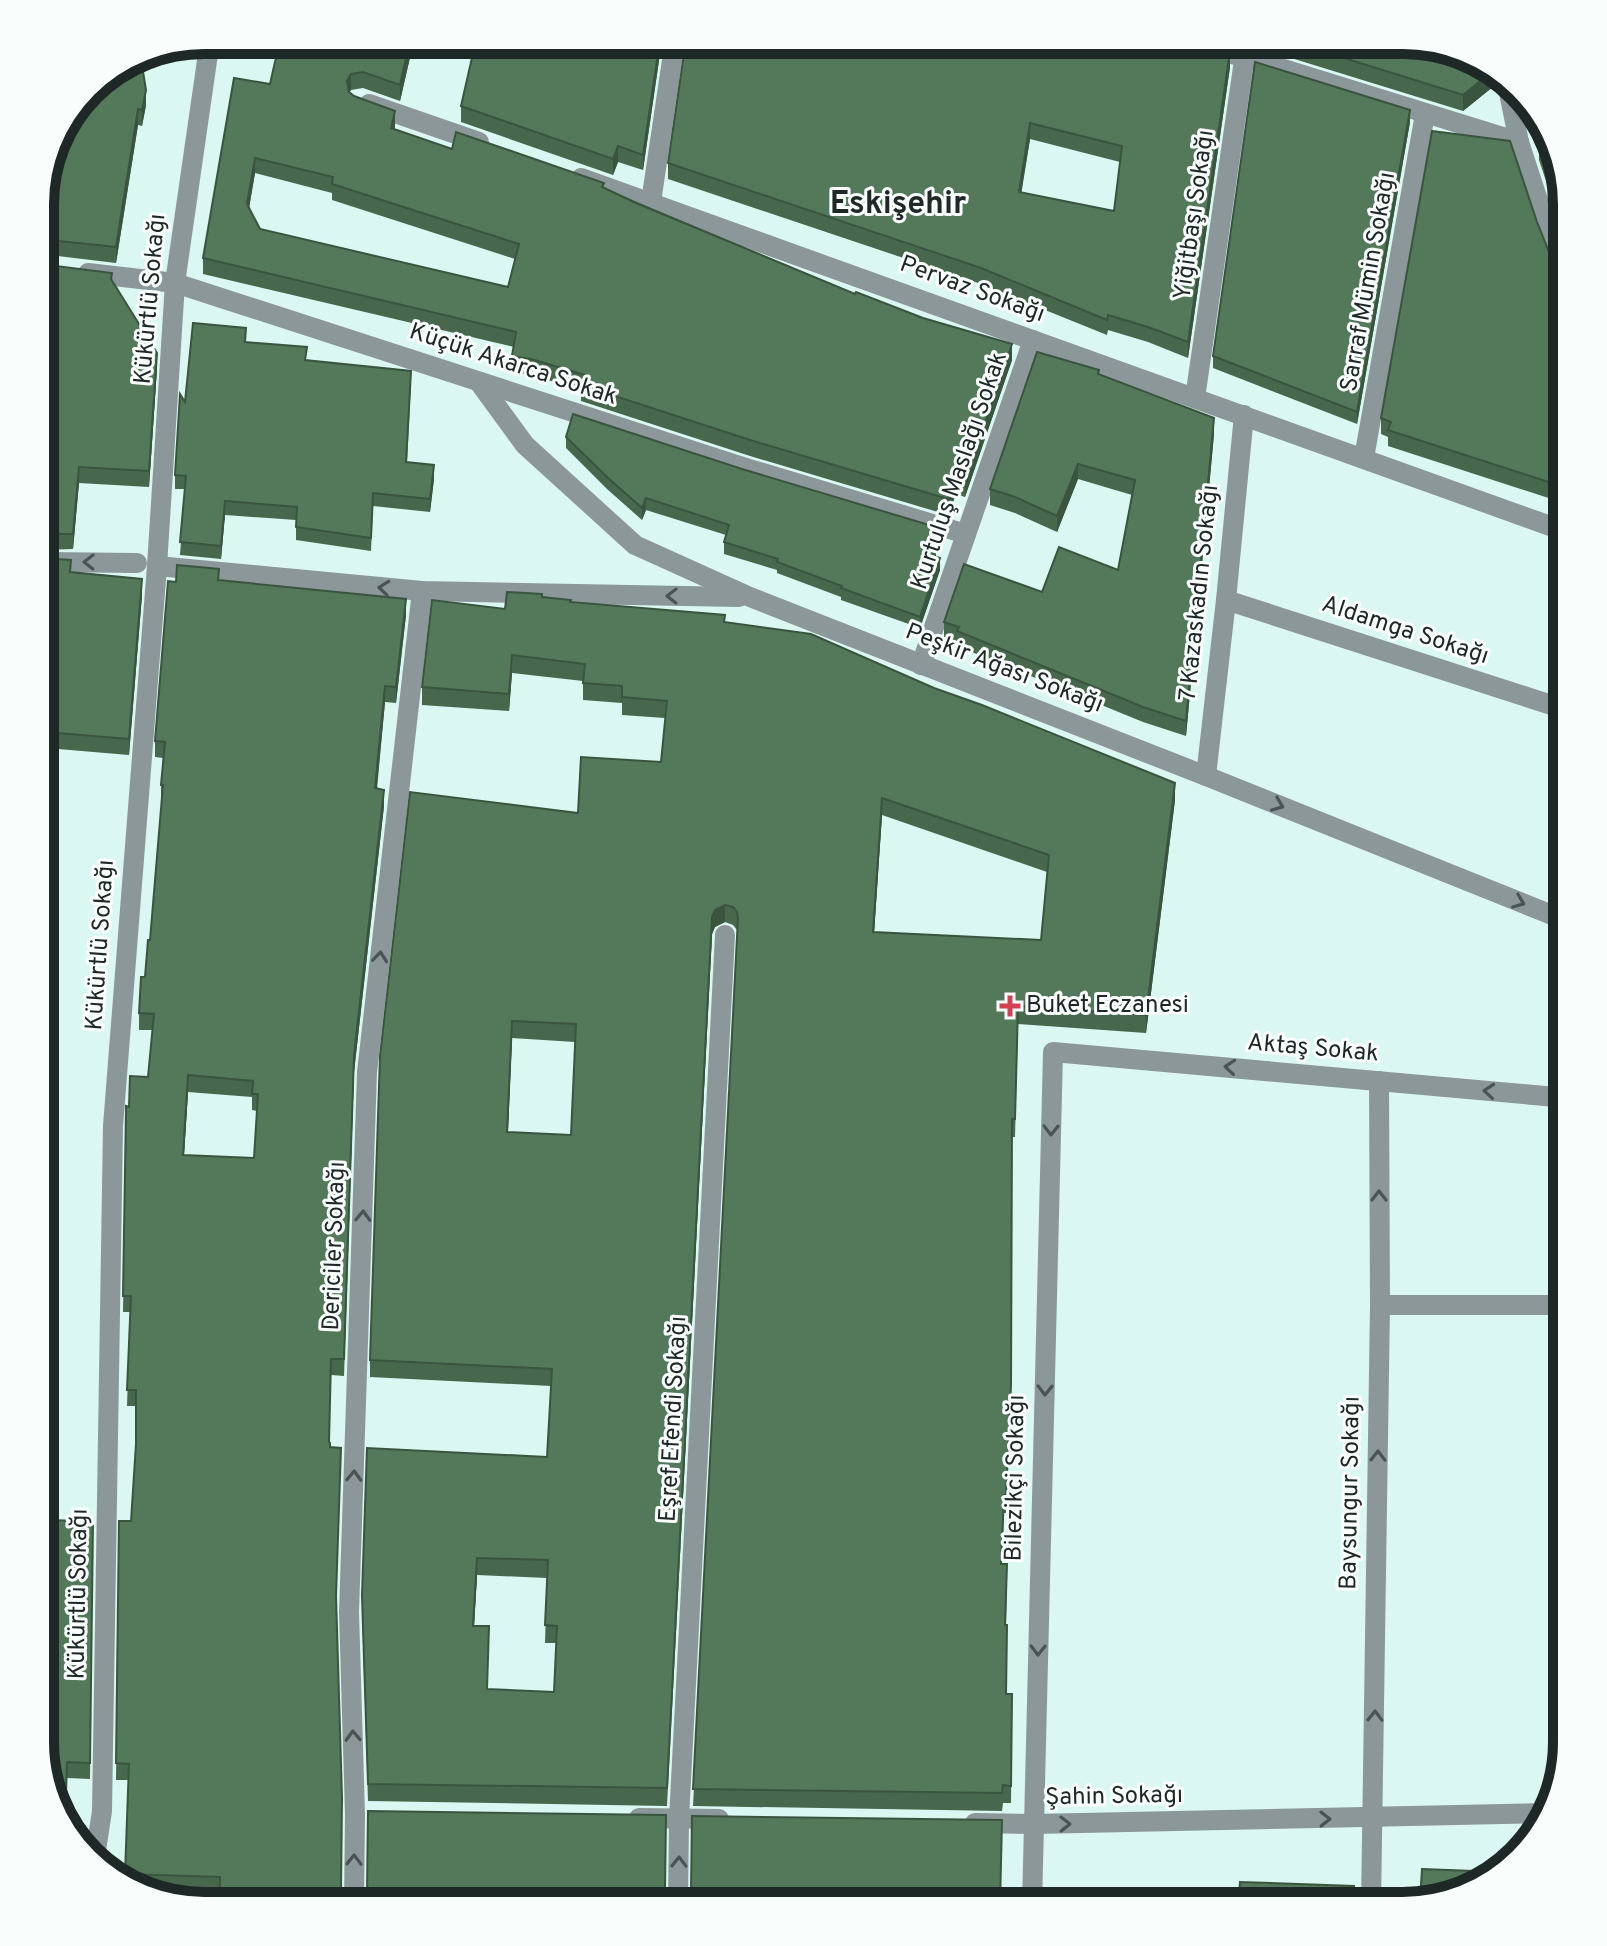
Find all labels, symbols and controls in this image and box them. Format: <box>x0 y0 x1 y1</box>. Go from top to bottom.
street label: Yiğitbaşı Sokağı <box>1168 128 1222 302</box>
street label: Sarraf Mümin Sokağı <box>1335 170 1403 394</box>
district label: Eskişehir <box>830 185 966 225</box>
street label: Kükürtlü Sokağı <box>129 212 173 386</box>
street label: Pervaz Sokağı <box>895 250 1049 330</box>
street label: Küçük Akarca Sokak <box>405 317 621 413</box>
street label: Kurtuluş Maslağı Sokak <box>905 348 1015 594</box>
street label: 7 Kazaskadın Sokağı <box>1174 483 1226 703</box>
one-way arrow <box>82 553 95 571</box>
one-way arrow <box>377 579 390 596</box>
one-way arrow <box>665 587 678 604</box>
street label: Aldamga Sokağı <box>1318 590 1492 672</box>
street label: Peşkir Ağası Sokağı <box>901 617 1107 721</box>
one-way arrow <box>1270 795 1284 812</box>
street label: Kükürtlü Sokağı <box>80 859 122 1031</box>
one-way arrow <box>1511 892 1525 909</box>
one-way arrow <box>372 950 389 963</box>
place label: Buket Eczanesi <box>1026 991 1189 1021</box>
marker: Buket Eczanesi <box>1001 997 1019 1015</box>
street label: Aktaş Sokak <box>1246 1028 1380 1070</box>
one-way arrow <box>1223 1059 1236 1076</box>
one-way arrow <box>1482 1083 1495 1100</box>
one-way arrow <box>1043 1124 1060 1137</box>
street label: Dericiler Sokağı <box>317 1161 353 1331</box>
one-way arrow <box>1370 1189 1388 1202</box>
one-way arrow <box>354 1209 371 1222</box>
street label: Eşref Efendi Sokağı <box>654 1315 694 1523</box>
one-way arrow <box>1036 1384 1053 1397</box>
street label: Bilezikçi Sokağı <box>1000 1394 1032 1562</box>
street label: Baysungur Sokağı <box>1334 1396 1368 1590</box>
one-way arrow <box>1369 1449 1387 1462</box>
one-way arrow <box>345 1469 362 1482</box>
street label: Kükürtlü Sokağı <box>63 1508 95 1680</box>
one-way arrow <box>1029 1644 1046 1657</box>
one-way arrow <box>1366 1709 1384 1722</box>
one-way arrow <box>344 1729 361 1742</box>
street label: Şahin Sokağı <box>1045 1781 1183 1813</box>
one-way arrow <box>1319 1810 1332 1827</box>
one-way arrow <box>1059 1815 1072 1833</box>
one-way arrow <box>346 1853 363 1866</box>
one-way arrow <box>670 1855 687 1868</box>

